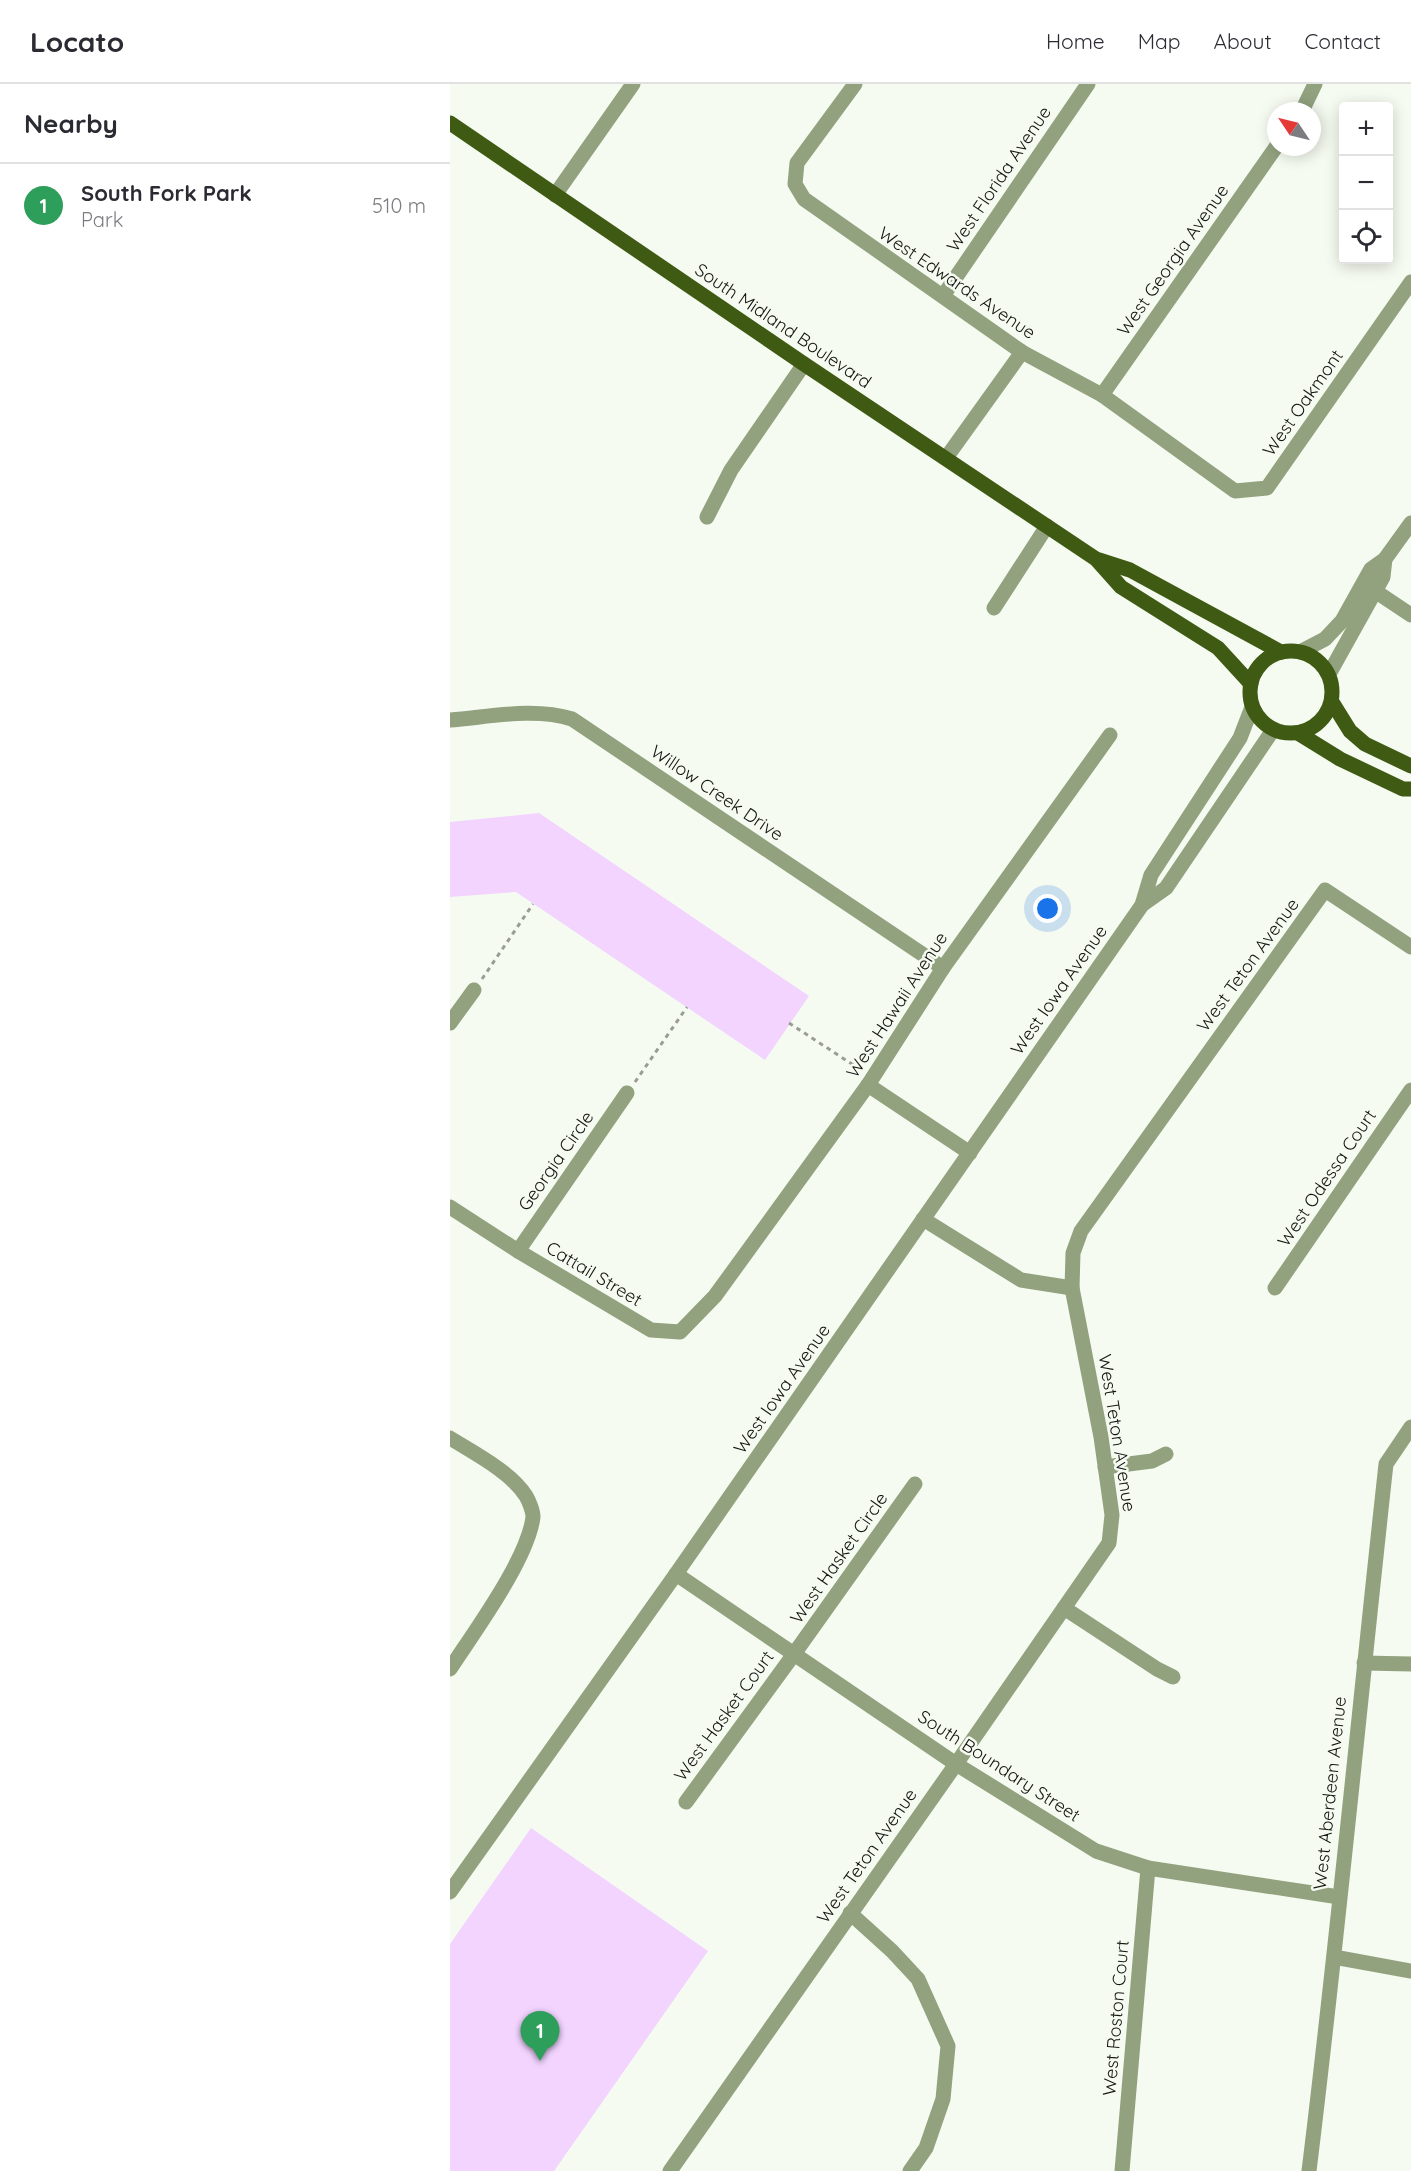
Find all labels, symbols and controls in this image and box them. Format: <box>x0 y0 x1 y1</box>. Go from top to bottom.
text: Locato <box>30 24 124 59</box>
text: Home <box>1046 28 1105 54</box>
text: Map <box>1138 28 1181 54</box>
text: About <box>1214 28 1272 54</box>
text: Contact <box>1305 28 1381 54</box>
street label: West Florida Avenue <box>941 101 1056 256</box>
north arrow <box>1267 102 1321 156</box>
map controls <box>1339 102 1393 264</box>
button: + <box>1339 102 1393 156</box>
text: Nearby <box>24 107 118 140</box>
button: − <box>1339 156 1393 210</box>
text: South Fork Park <box>81 179 252 207</box>
street label: West Georgia Avenue <box>1112 180 1233 340</box>
text: 1 <box>40 193 47 218</box>
text: 510 m <box>372 193 426 218</box>
text: Park <box>81 207 123 232</box>
button: locate <box>1339 210 1393 264</box>
street label: West Edwards Avenue <box>874 221 1040 344</box>
street label: South Midland Boulevard <box>691 258 876 393</box>
street label: West Oakmont <box>1257 345 1348 460</box>
street label: Willow Creek Drive <box>647 740 788 846</box>
street label: West Teton Avenue <box>1191 893 1304 1036</box>
your location <box>1033 894 1062 923</box>
street label: West Iowa Avenue <box>1005 920 1112 1059</box>
street label: West Hawaii Avenue <box>841 928 952 1082</box>
street label: West Odessa Court <box>1272 1105 1381 1251</box>
street label: Georgia Circle <box>513 1106 598 1215</box>
street label: Cattail Street <box>542 1236 646 1311</box>
street label: West Iowa Avenue <box>728 1319 835 1458</box>
street label: West Teton Avenue <box>1094 1352 1141 1513</box>
street label: West Hasket Circle <box>785 1488 892 1628</box>
street label: West Hasket Court <box>669 1646 779 1785</box>
street label: West Aberdeen Avenue <box>1308 1695 1351 1891</box>
street label: South Boundary Street <box>914 1705 1085 1827</box>
street label: West Teton Avenue <box>811 1784 922 1928</box>
street label: West Roston Court <box>1097 1939 1134 2097</box>
pin: 1 <box>520 2012 560 2061</box>

